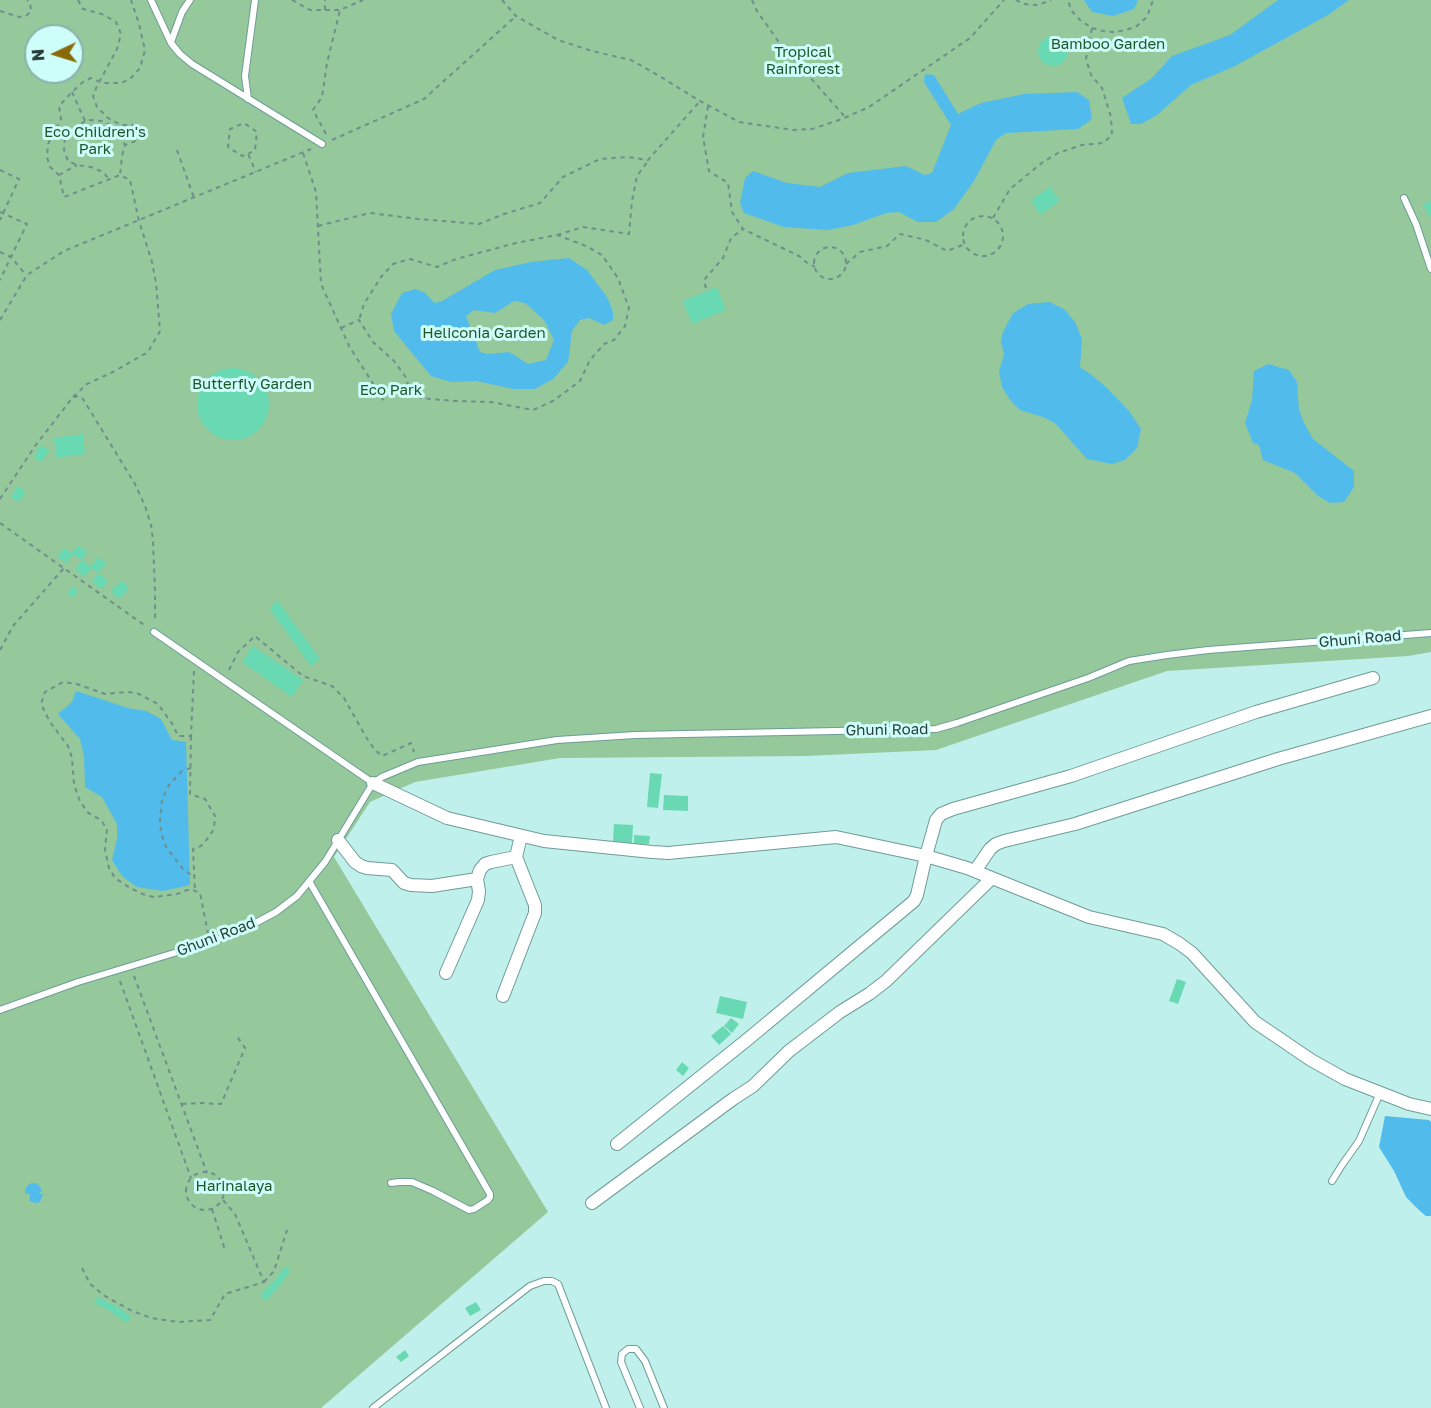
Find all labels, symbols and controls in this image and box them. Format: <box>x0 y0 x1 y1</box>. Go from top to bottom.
north arrow <box>24 24 84 84</box>
park label: Bamboo Garden <box>1051 35 1165 53</box>
park label: Tropical Rainforest <box>766 43 840 78</box>
text: N <box>28 48 48 62</box>
park label: Eco Children's Park <box>44 123 146 158</box>
park label: Heliconia Garden <box>422 324 546 342</box>
park label: Butterfly Garden <box>192 375 312 393</box>
park label: Eco Park <box>360 381 422 399</box>
street label: Ghuni Road <box>1318 626 1402 652</box>
street label: Ghuni Road <box>846 720 928 740</box>
street label: Ghuni Road <box>174 914 258 960</box>
park label: Harinalaya <box>196 1177 272 1195</box>

